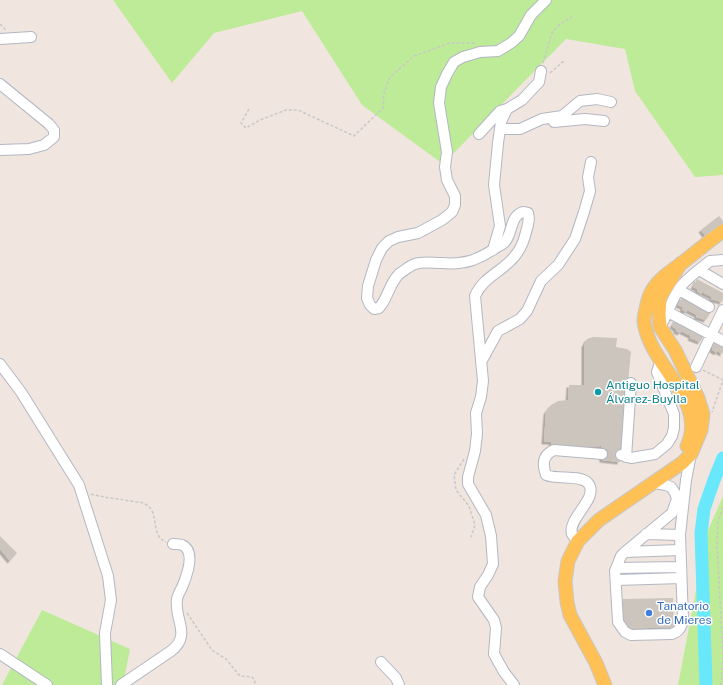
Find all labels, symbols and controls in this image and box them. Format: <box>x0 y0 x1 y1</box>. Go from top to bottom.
place label: Antiguo Hospital Álvarez-Buylla <box>606 378 700 406</box>
marker: Antiguo Hospital Álvarez-Buylla <box>593 387 603 397</box>
place label: Tanatorio de Mieres <box>657 599 712 627</box>
marker: Tanatorio de Mieres <box>644 608 654 618</box>

